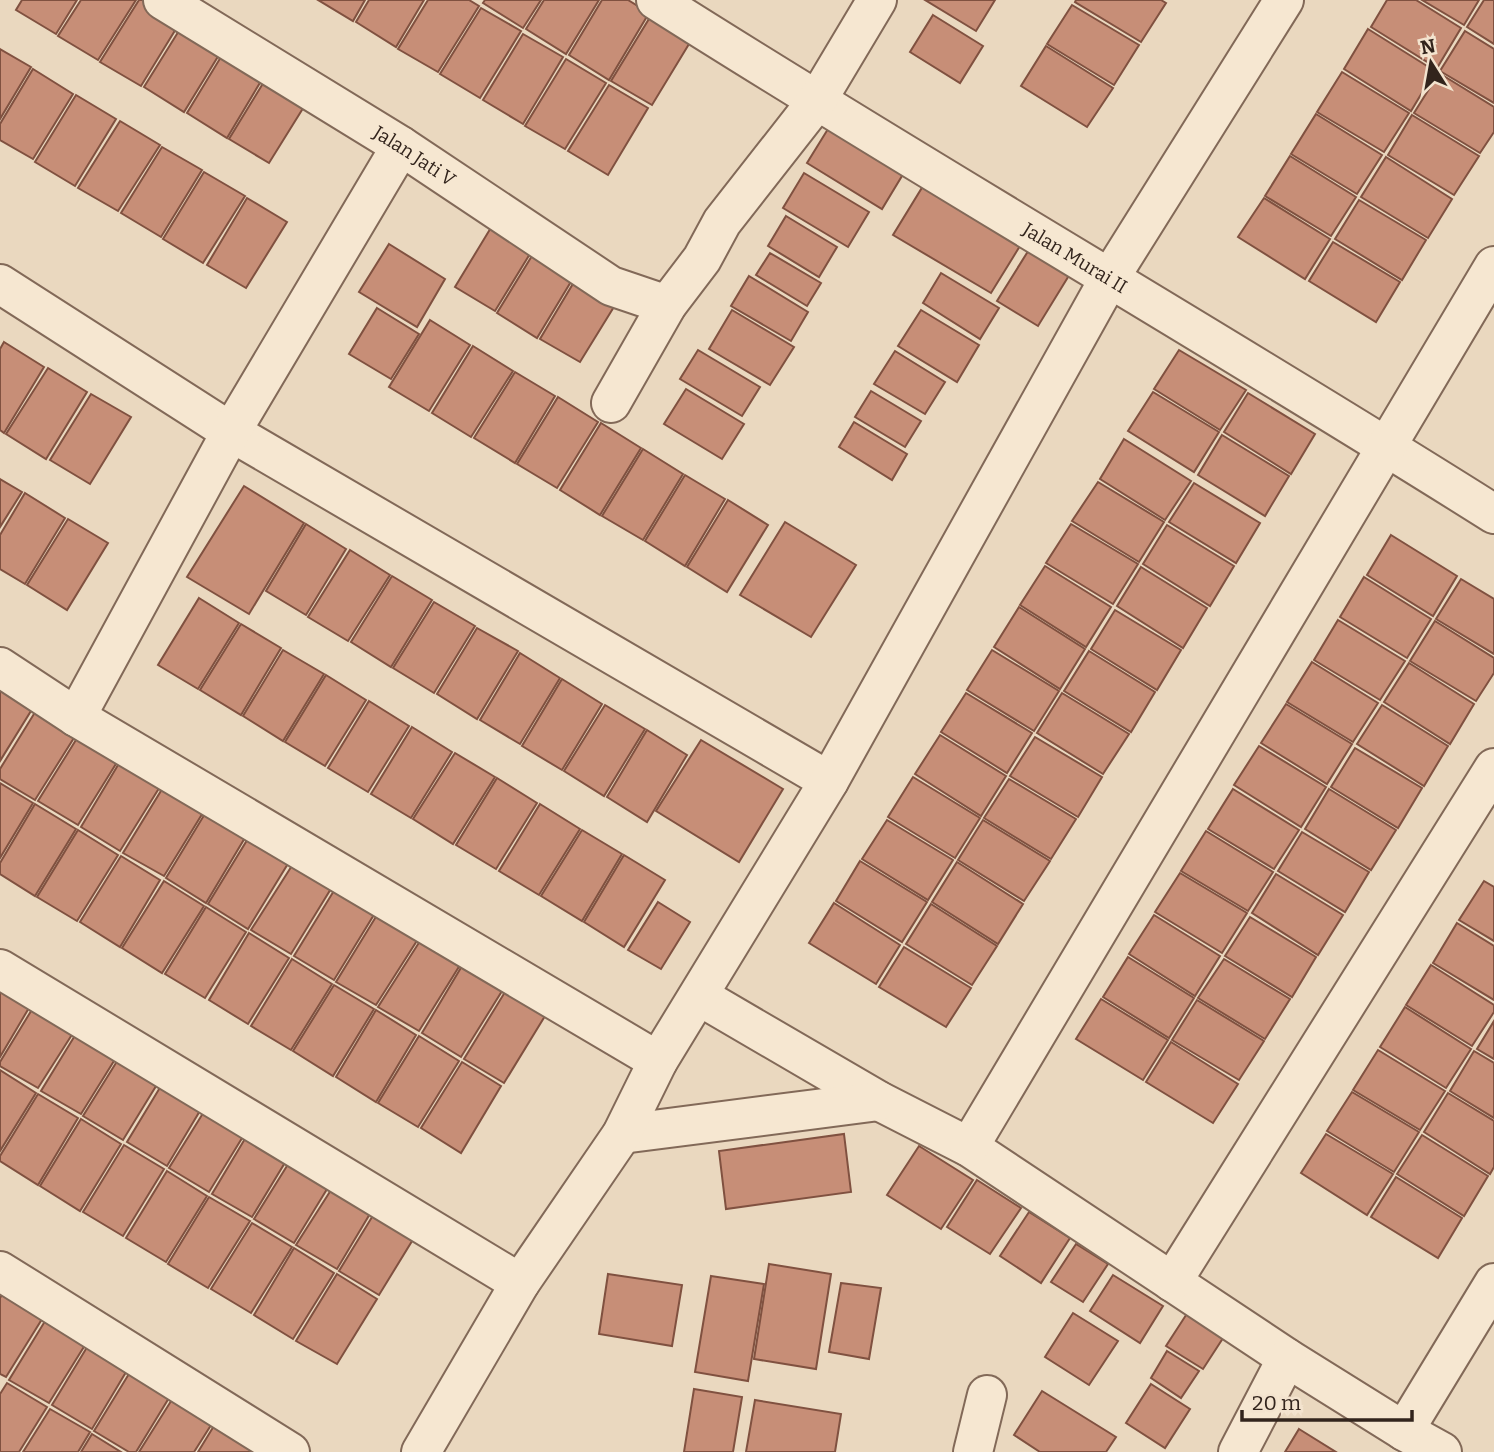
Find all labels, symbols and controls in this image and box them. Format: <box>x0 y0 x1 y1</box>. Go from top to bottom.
north arrow <box>1396 28 1466 98</box>
text: N <box>1418 34 1438 59</box>
street label: Jalan Jati V <box>369 120 461 191</box>
street label: Jalan Murai II <box>1018 217 1132 298</box>
scale bar <box>1242 1378 1412 1422</box>
text: 20 m <box>1252 1390 1301 1416</box>

